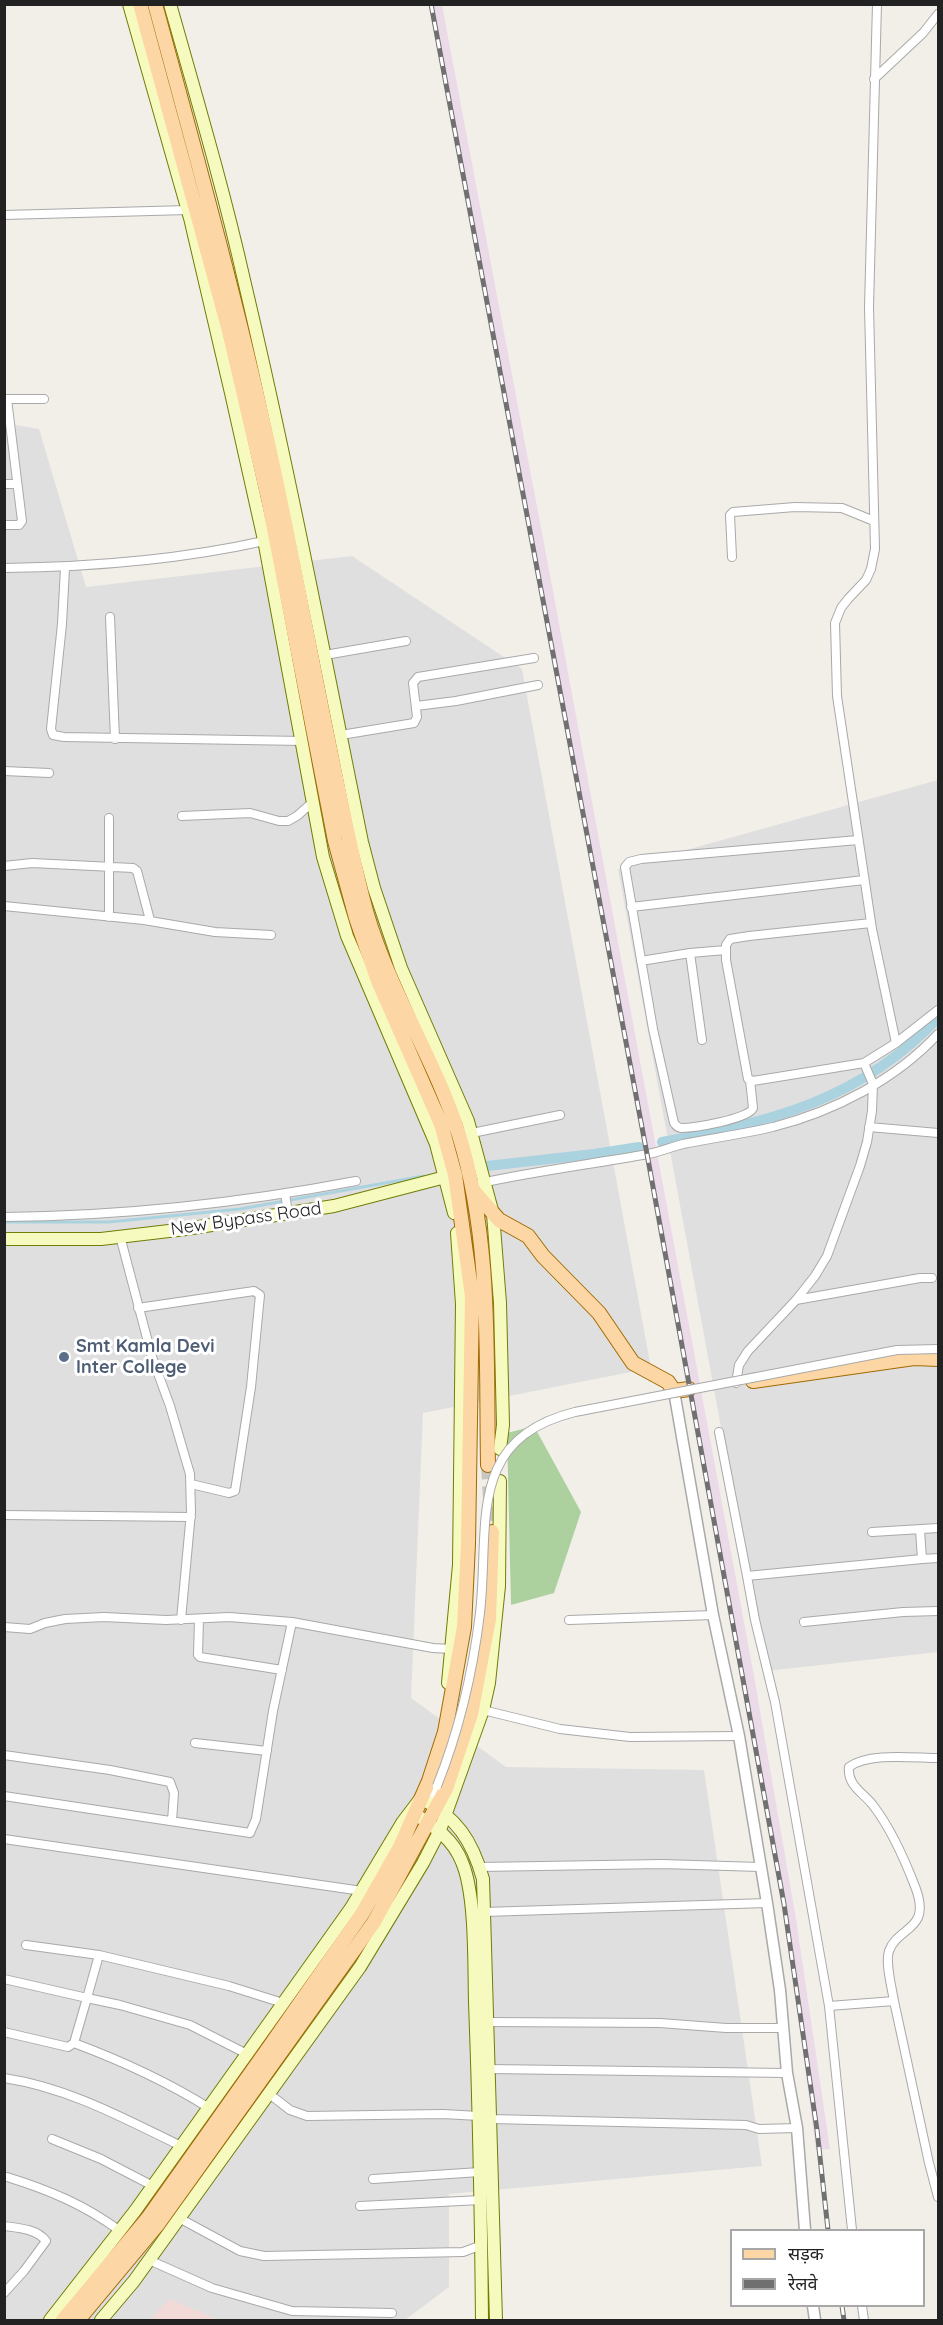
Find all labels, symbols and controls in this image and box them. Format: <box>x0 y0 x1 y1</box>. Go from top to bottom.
street label: New Bypass Road <box>169 1198 323 1240</box>
place label: Smt Kamla Devi Inter College <box>76 1336 215 1378</box>
marker: Smt Kamla Devi Inter College <box>57 1350 71 1364</box>
legend <box>730 2229 925 2307</box>
text: सड़क <box>788 2242 824 2265</box>
text: रेलवे <box>788 2272 818 2295</box>

